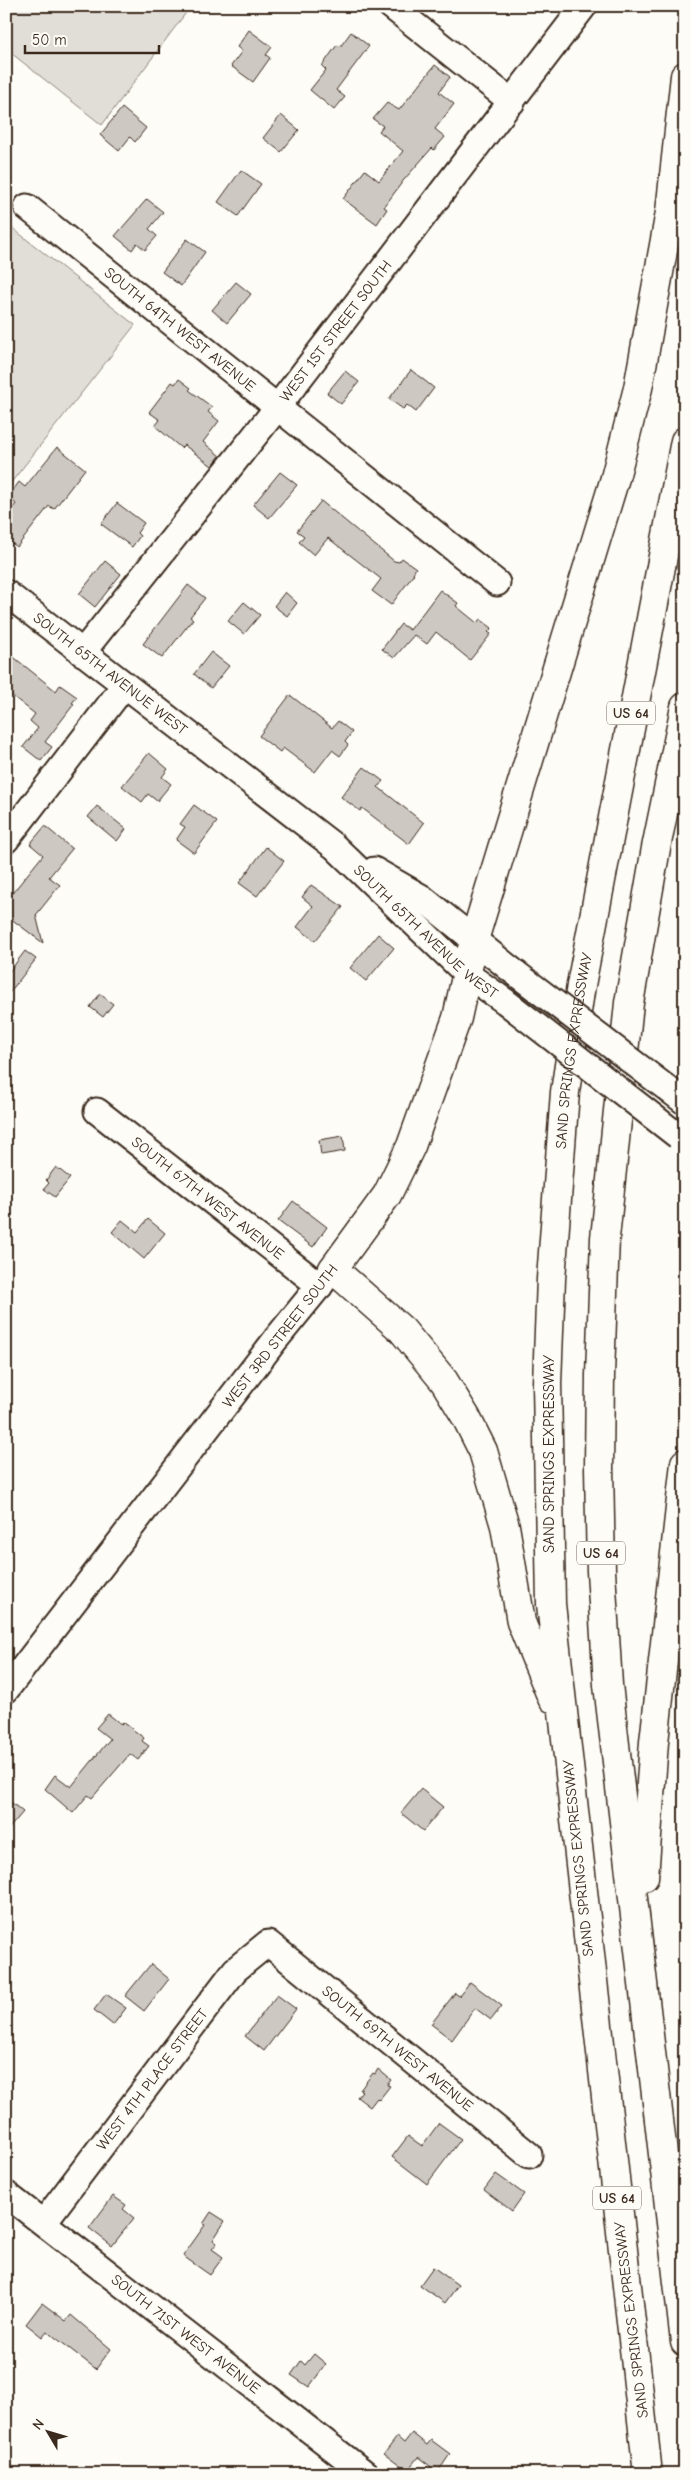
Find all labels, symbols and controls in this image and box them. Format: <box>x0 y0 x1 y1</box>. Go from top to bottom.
scale bar <box>25 22 159 54</box>
text: 50 m <box>32 31 67 49</box>
street label: WEST 1ST STREET SOUTH <box>276 257 395 405</box>
street label: SOUTH 64TH WEST AVENUE <box>101 263 259 395</box>
street label: SOUTH 65TH AVENUE WEST <box>30 609 191 739</box>
road number: US 64 <box>607 701 655 724</box>
street label: SOUTH 65TH AVENUE WEST <box>350 861 502 1002</box>
street label: SAND SPRINGS EXPRESSWAY <box>552 951 596 1150</box>
street label: SOUTH 67TH WEST AVENUE <box>128 1133 288 1263</box>
street label: WEST 3RD STREET SOUTH <box>218 1261 342 1411</box>
street label: SAND SPRINGS EXPRESSWAY <box>540 1355 558 1553</box>
road number: US 64 <box>577 1542 625 1565</box>
street label: SAND SPRINGS EXPRESSWAY <box>559 1759 597 1957</box>
street label: SOUTH 69TH WEST AVENUE <box>319 1982 477 2115</box>
street label: WEST 4TH PLACE STREET <box>93 2005 212 2154</box>
road number: US 64 <box>593 2186 641 2210</box>
street label: SAND SPRINGS EXPRESSWAY <box>610 2221 652 2419</box>
street label: SOUTH 71ST WEST AVENUE <box>108 2270 264 2398</box>
north arrow <box>22 2408 72 2458</box>
text: N <box>29 2415 48 2433</box>

